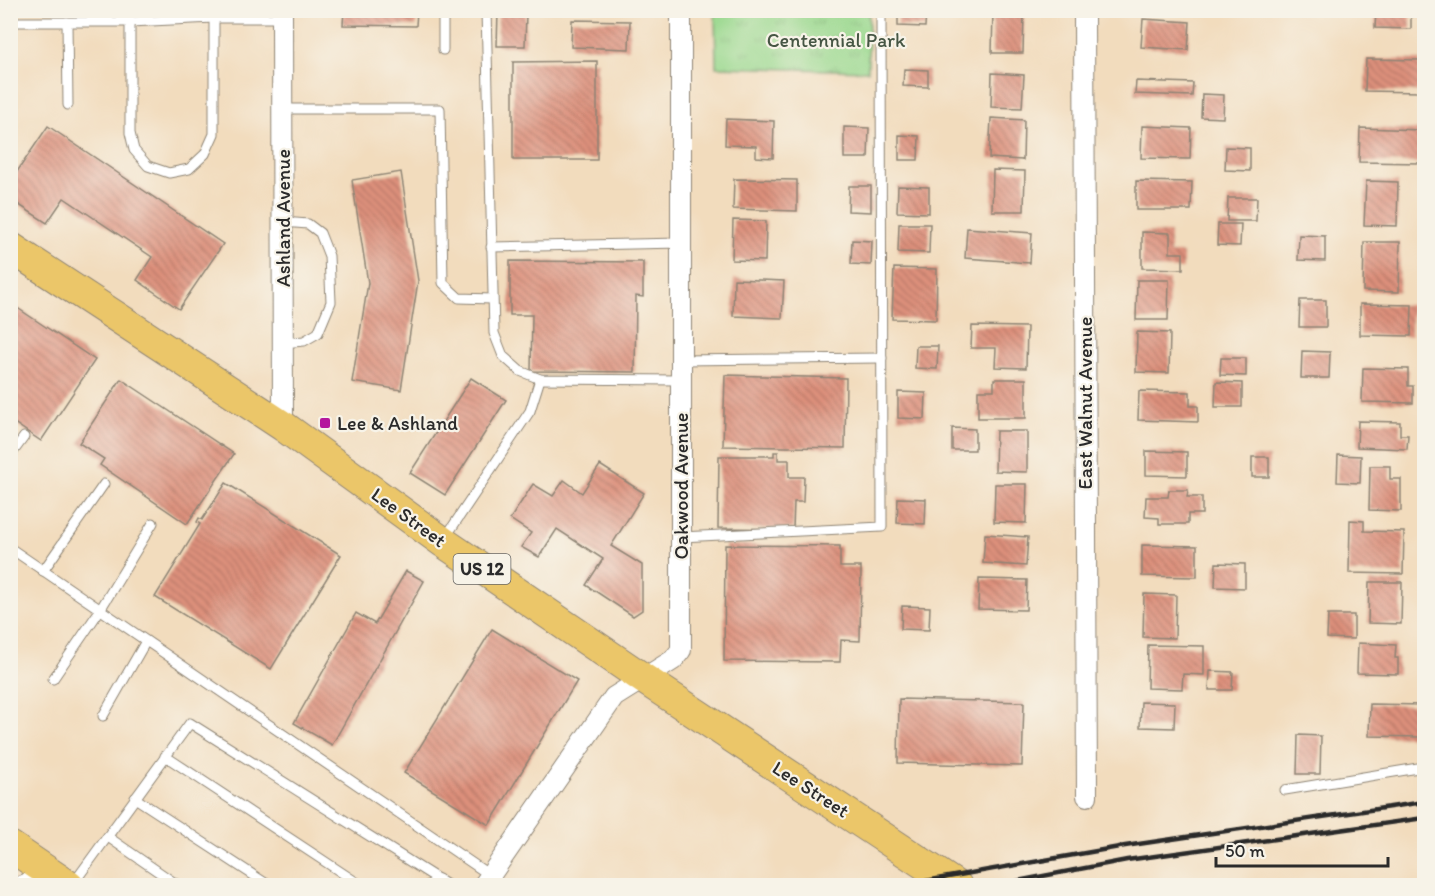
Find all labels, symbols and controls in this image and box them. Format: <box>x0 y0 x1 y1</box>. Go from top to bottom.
park label: Centennial Park <box>767 28 906 52</box>
street label: Ashland Avenue <box>271 149 295 287</box>
street label: East Walnut Avenue <box>1073 317 1097 489</box>
place label: Lee & Ashland <box>337 411 458 435</box>
street label: Oakwood Avenue <box>669 413 693 559</box>
marker: Lee & Ashland <box>318 416 332 430</box>
street label: Lee Street <box>367 482 451 552</box>
road number: US 12 <box>454 554 510 584</box>
street label: Lee Street <box>768 755 854 823</box>
scale bar <box>1216 830 1388 868</box>
text: 50 m <box>1225 840 1265 862</box>

